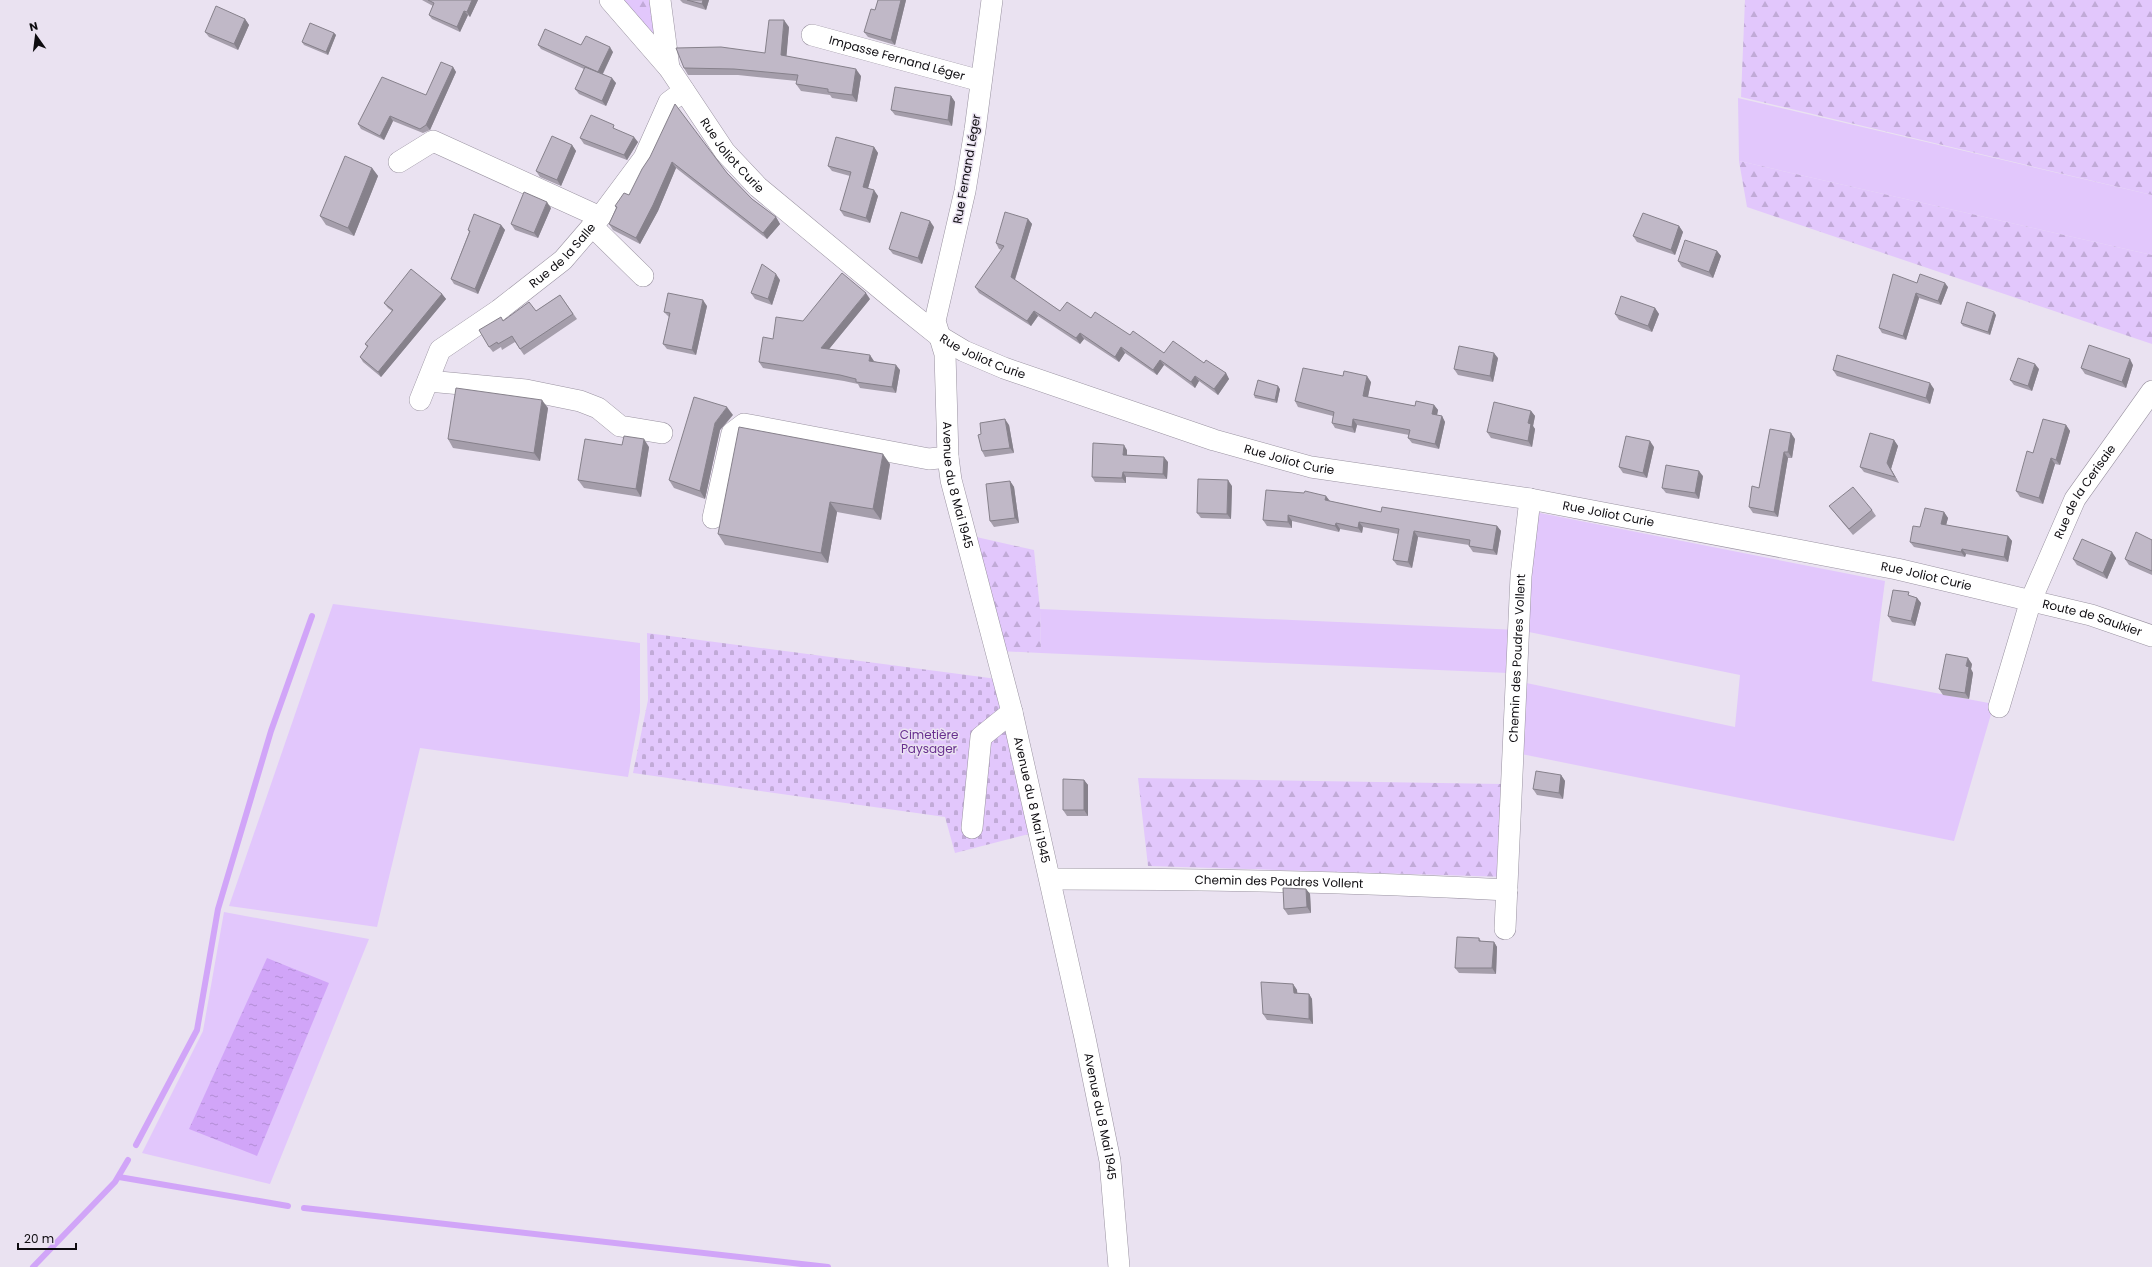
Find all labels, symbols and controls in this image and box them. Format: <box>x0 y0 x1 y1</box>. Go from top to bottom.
north arrow <box>16 16 56 56</box>
text: N <box>28 18 40 35</box>
street label: Impasse Fernand Léger <box>827 31 967 84</box>
street label: Rue Fernand Léger <box>948 112 985 225</box>
street label: Rue Joliot Curie <box>697 114 768 197</box>
street label: Rue de la Salle <box>525 219 599 292</box>
street label: Rue Joliot Curie <box>937 329 1028 383</box>
street label: Avenue du 8 Mai 1945 <box>939 421 978 550</box>
street label: Rue Joliot Curie <box>1242 440 1336 478</box>
street label: Rue de la Cerisaie <box>2050 441 2119 541</box>
street label: Rue Joliot Curie <box>1561 496 1656 531</box>
street label: Rue Joliot Curie <box>1880 557 1974 594</box>
street label: Chemin des Poudres Vollent <box>1504 574 1529 743</box>
street label: Route de Saulxier <box>2041 595 2145 640</box>
park label: Cimetière Paysager <box>900 726 958 757</box>
street label: Avenue du 8 Mai 1945 <box>1010 735 1055 865</box>
street label: Chemin des Poudres Vollent <box>1194 871 1364 892</box>
street label: Avenue du 8 Mai 1945 <box>1080 1051 1121 1181</box>
scale bar <box>18 1225 76 1251</box>
text: 20 m <box>24 1230 54 1247</box>

